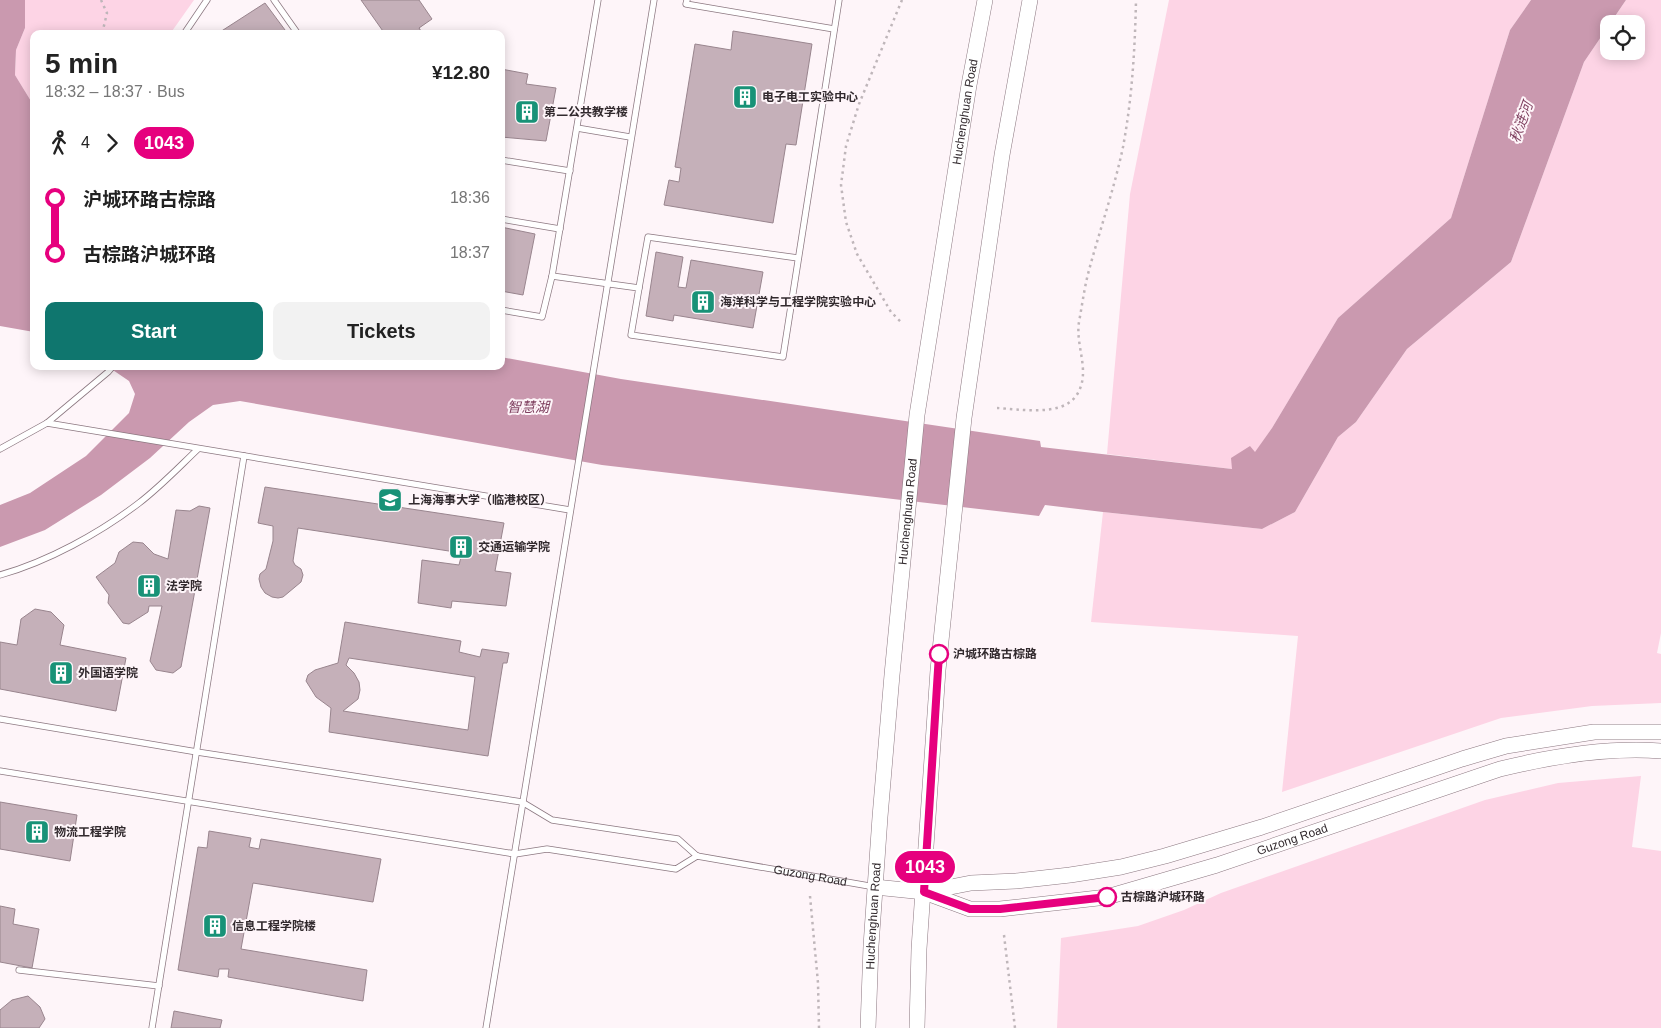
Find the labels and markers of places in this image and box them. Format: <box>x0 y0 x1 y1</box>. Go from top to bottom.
building icon: 电子电工实验中心 <box>732 84 758 110</box>
place label: 电子电工实验中心 <box>762 90 858 104</box>
building icon: 第二公共教学楼 <box>514 99 540 125</box>
place label: 第二公共教学楼 <box>544 105 628 119</box>
building icon: 海洋科学与工程学院实验中心 <box>690 289 716 315</box>
place label: 海洋科学与工程学院实验中心 <box>720 295 876 309</box>
school or university icon: 上海海事大学（临港校区） <box>377 487 403 513</box>
place label: 上海海事大学（临港校区） <box>408 493 552 507</box>
building icon: 交通运输学院 <box>448 534 474 560</box>
place label: 交通运输学院 <box>478 540 550 554</box>
building icon: 法学院 <box>136 573 162 599</box>
place label: 法学院 <box>166 579 202 593</box>
marker: 沪城环路古棕路 <box>929 644 949 664</box>
place label: 沪城环路古棕路 <box>953 647 1037 661</box>
building icon: 外国语学院 <box>48 660 74 686</box>
place label: 外国语学院 <box>78 666 138 680</box>
building icon: 物流工程学院 <box>24 819 50 845</box>
place label: 物流工程学院 <box>54 825 126 839</box>
marker: 古棕路沪城环路 <box>1097 887 1117 907</box>
place label: 古棕路沪城环路 <box>1121 890 1205 904</box>
building icon: 信息工程学院楼 <box>202 913 228 939</box>
place label: 信息工程学院楼 <box>232 919 316 933</box>

